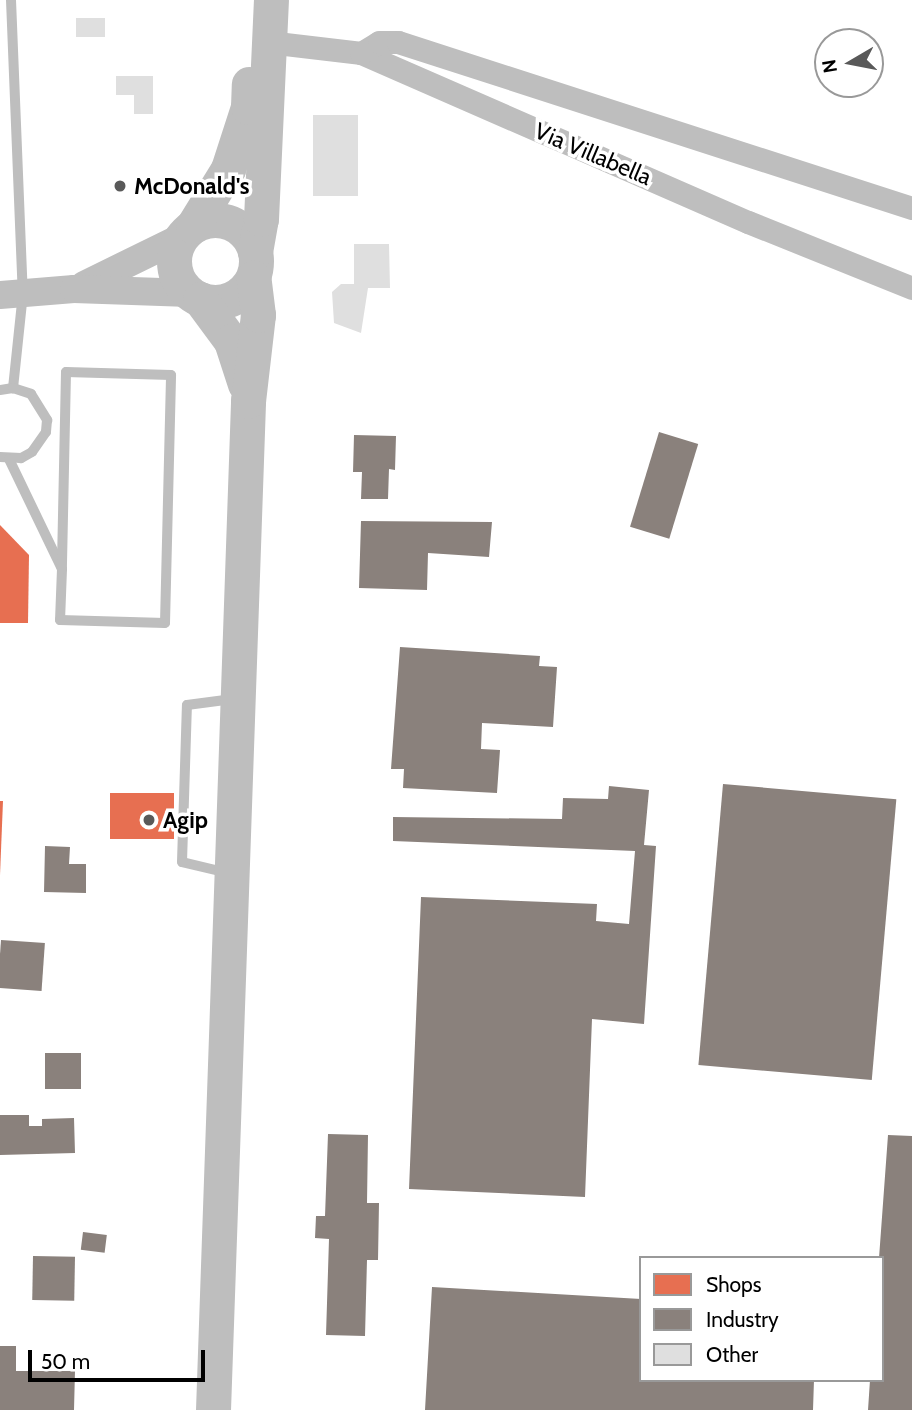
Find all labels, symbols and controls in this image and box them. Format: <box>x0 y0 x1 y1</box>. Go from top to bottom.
north arrow <box>814 28 884 98</box>
text: N <box>817 58 842 75</box>
street label: Via Villabella <box>530 117 656 191</box>
place label: McDonald's <box>134 172 250 200</box>
marker: McDonald's <box>112 178 128 194</box>
place label: Agip <box>163 806 208 834</box>
marker: Agip <box>141 812 157 828</box>
legend <box>639 1256 884 1382</box>
text: Shops <box>706 1272 761 1297</box>
text: Industry <box>706 1307 779 1332</box>
scale bar <box>32 1336 208 1380</box>
text: Other <box>706 1342 758 1367</box>
text: 50 m <box>41 1349 90 1374</box>

